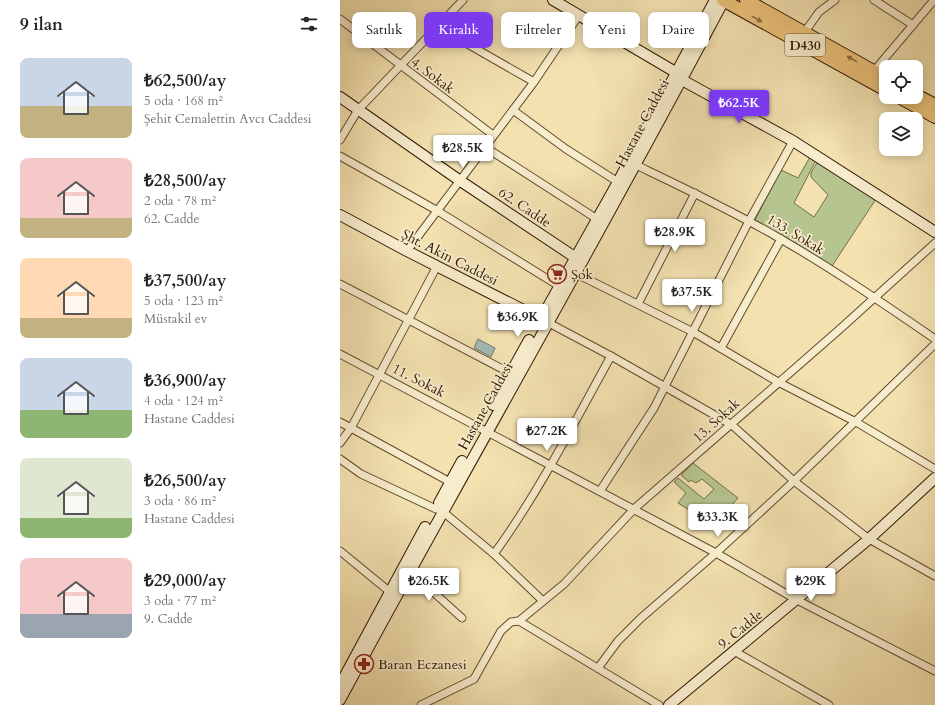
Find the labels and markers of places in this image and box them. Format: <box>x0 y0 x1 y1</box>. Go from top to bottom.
pin: ₺62.5K <box>706 90 772 124</box>
pin: ₺28.5K <box>430 135 496 169</box>
pin: ₺28.9K <box>642 219 708 253</box>
supermarket icon: Şok <box>546 263 568 285</box>
place label: Şok <box>571 265 594 284</box>
pin: ₺37.5K <box>659 279 725 313</box>
pin: ₺36.9K <box>485 304 551 338</box>
pin: ₺27.2K <box>514 418 580 452</box>
pin: ₺33.3K <box>685 504 751 538</box>
pin: ₺26.5K <box>396 568 462 602</box>
pin: ₺29K <box>787 568 835 602</box>
pharmacy icon: Baran Eczanesi <box>353 653 375 675</box>
place label: Baran Eczanesi <box>378 655 467 674</box>

